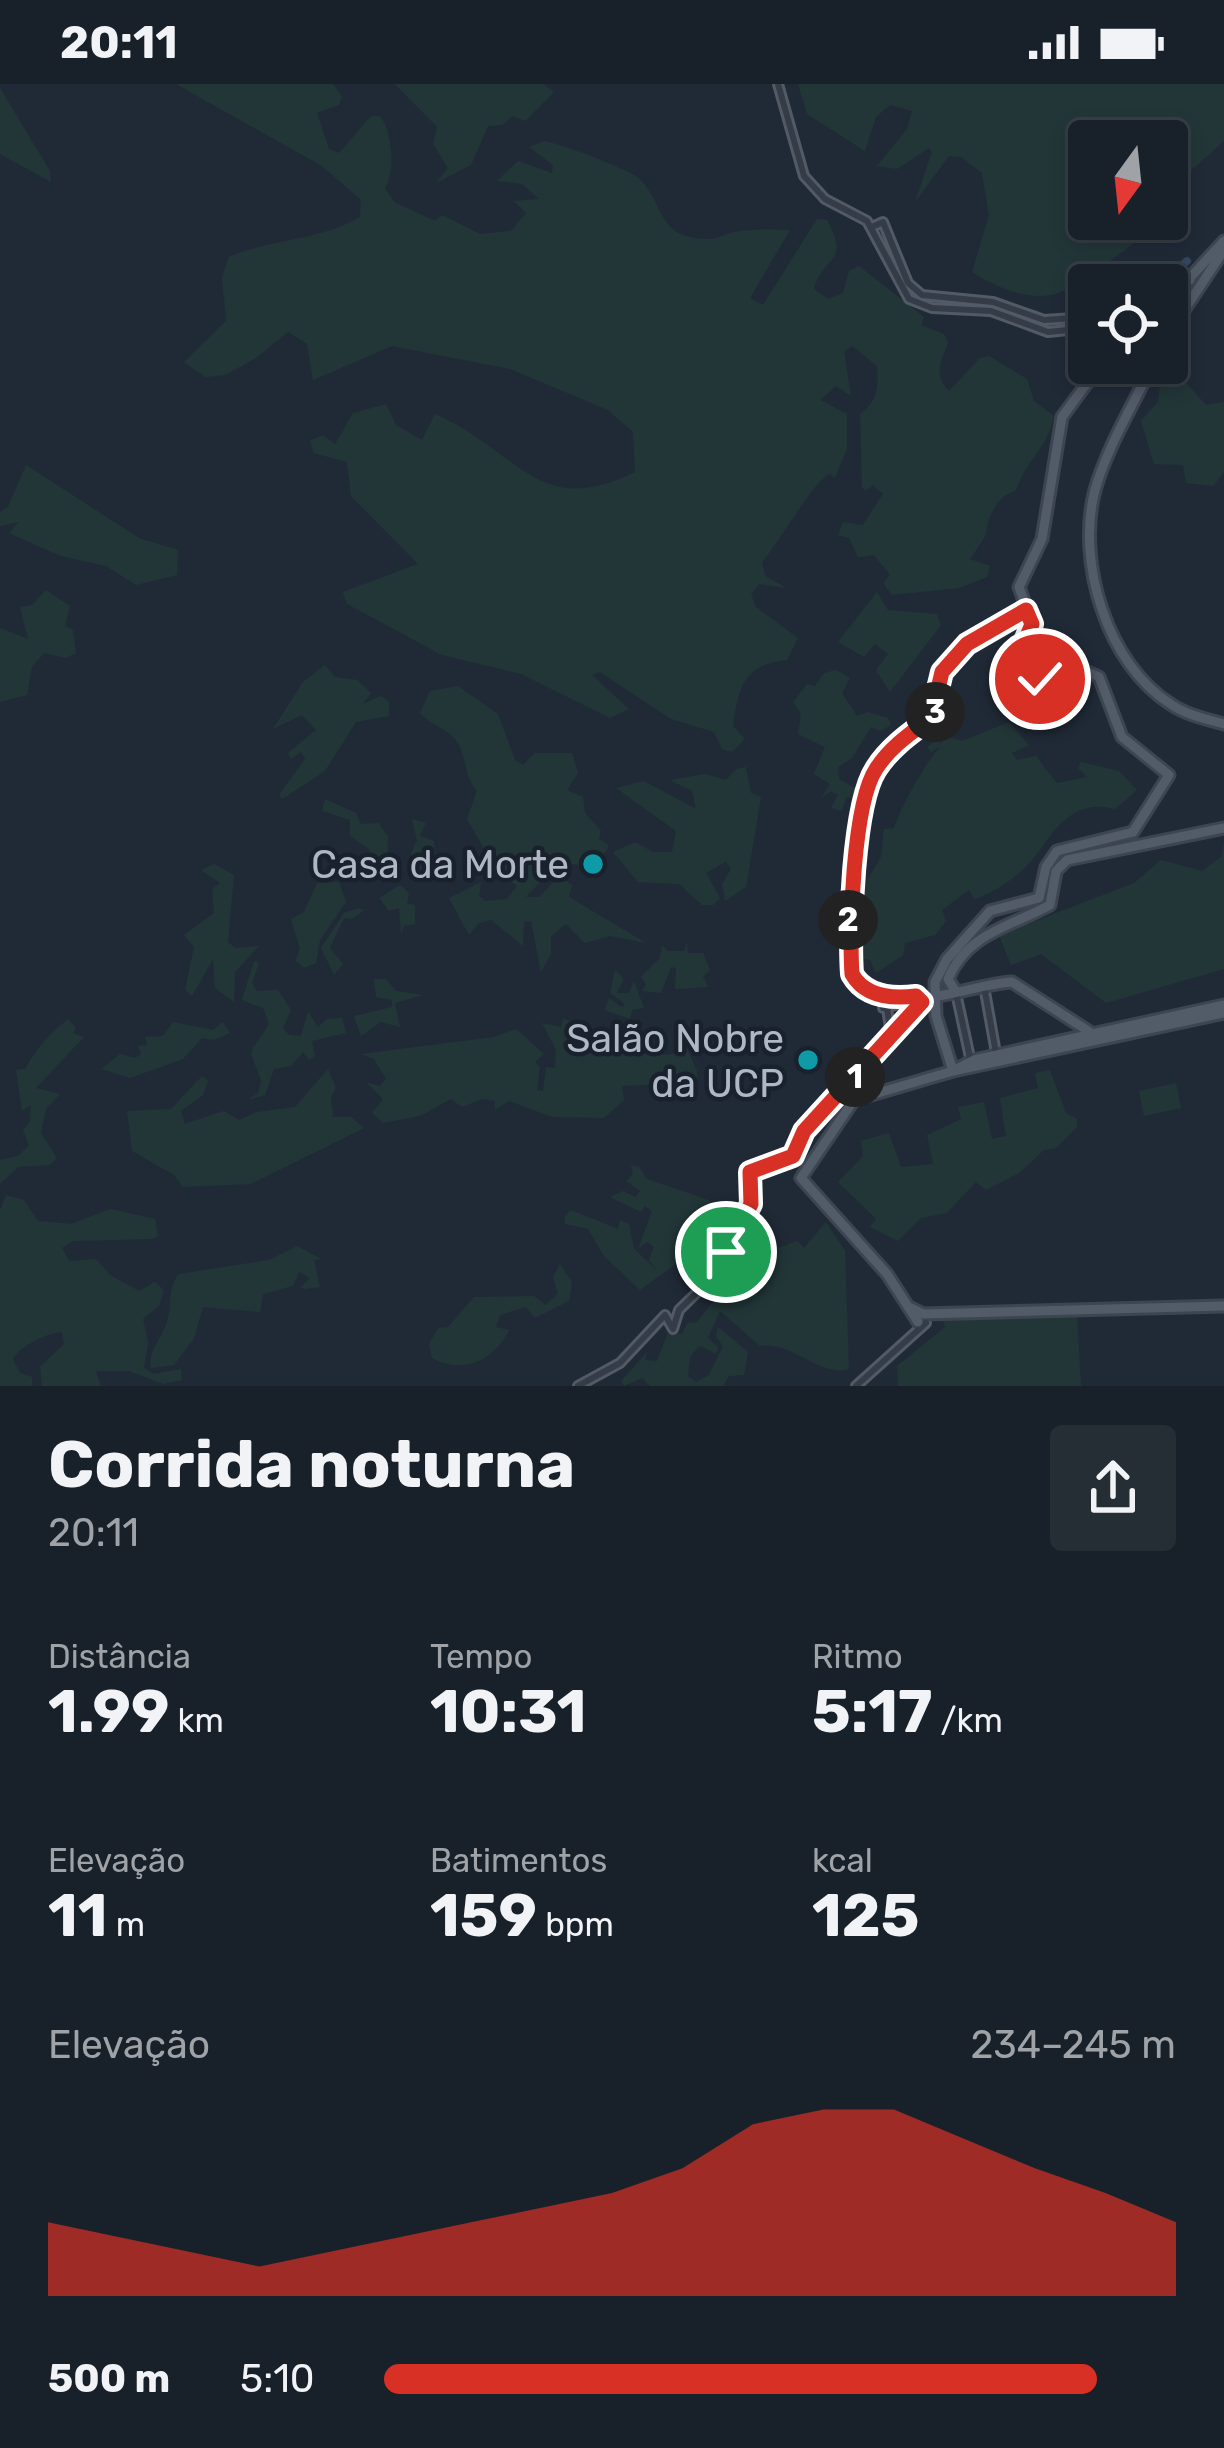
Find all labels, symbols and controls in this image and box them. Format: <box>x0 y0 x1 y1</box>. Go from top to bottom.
text: 20:11 <box>60 16 178 69</box>
north arrow <box>1068 120 1188 240</box>
map controls <box>1068 120 1188 384</box>
button: locate <box>1068 264 1188 384</box>
pin <box>989 628 1091 730</box>
icon: check <box>1007 646 1073 712</box>
pin: 3 <box>905 682 965 742</box>
text: 3 <box>924 692 946 731</box>
place label: Casa da Morte <box>311 842 569 888</box>
marker: Casa da Morte <box>580 851 606 877</box>
pin: 2 <box>818 890 878 950</box>
text: 2 <box>837 900 859 939</box>
place label: Salão Nobre da UCP <box>566 1016 784 1107</box>
marker: Salão Nobre da UCP <box>795 1047 821 1073</box>
pin: 1 <box>825 1047 885 1107</box>
text: 1 <box>847 1057 863 1096</box>
pin <box>675 1201 777 1303</box>
icon: arrive <box>693 1219 759 1285</box>
text: Corrida noturna <box>48 1425 575 1504</box>
button: share <box>1050 1425 1176 1551</box>
text: 20:11 <box>48 1510 139 1556</box>
text: Distância <box>48 1637 191 1676</box>
text: Tempo <box>430 1637 532 1676</box>
text: Ritmo <box>812 1637 903 1676</box>
text: 1.99 <box>48 1676 169 1747</box>
text: 10:31 <box>430 1676 587 1747</box>
text: 5:17 <box>812 1676 932 1747</box>
text: km <box>169 1701 224 1740</box>
text: /km <box>932 1701 1003 1740</box>
text: Elevação <box>48 1841 185 1880</box>
text: Batimentos <box>430 1841 607 1880</box>
text: kcal <box>812 1841 873 1880</box>
text: 11 <box>48 1880 108 1951</box>
text: 159 <box>430 1880 537 1951</box>
text: 125 <box>812 1880 920 1951</box>
text: m <box>108 1905 145 1944</box>
text: bpm <box>537 1905 614 1944</box>
text: Elevação <box>48 2022 210 2068</box>
text: 234–245 m <box>970 2022 1176 2068</box>
text: 500 m <box>48 2356 170 2402</box>
text: 5:10 <box>240 2356 315 2402</box>

